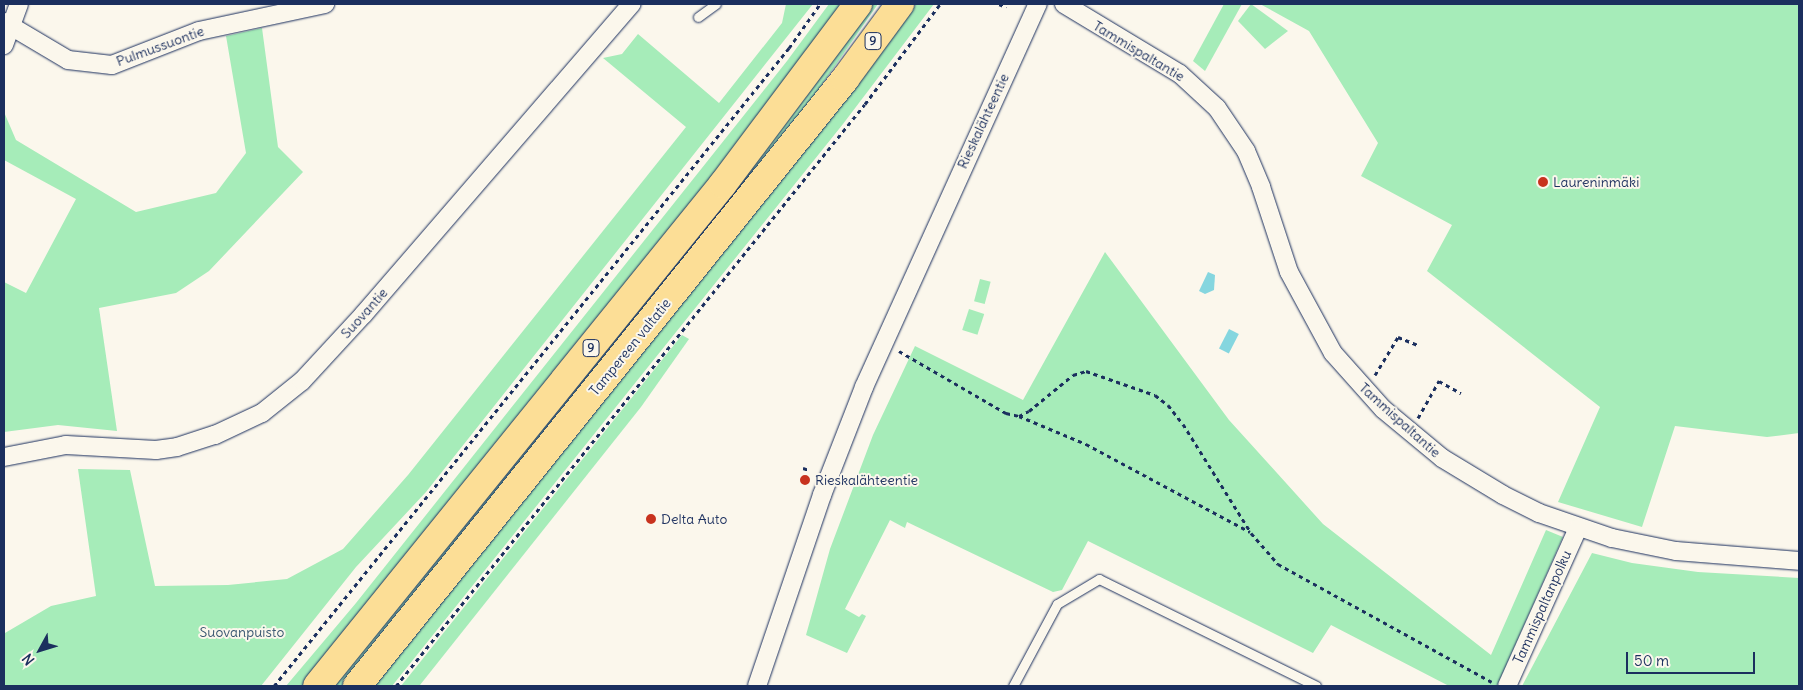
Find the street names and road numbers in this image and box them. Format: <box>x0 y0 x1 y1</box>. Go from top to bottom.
street label: Tammispaltantie <box>1090 17 1188 85</box>
street label: Pulmussuontie <box>114 22 206 70</box>
road number: 9 <box>864 31 882 50</box>
street label: Rieskalähteentie <box>954 71 1012 171</box>
street label: Suovantie <box>337 284 391 342</box>
street label: Tampereen valtatie <box>586 295 674 399</box>
road number: 9 <box>582 338 600 358</box>
street label: Tammispaltantie <box>1356 379 1444 461</box>
street label: Tammispaltanpolku <box>1509 548 1575 666</box>

